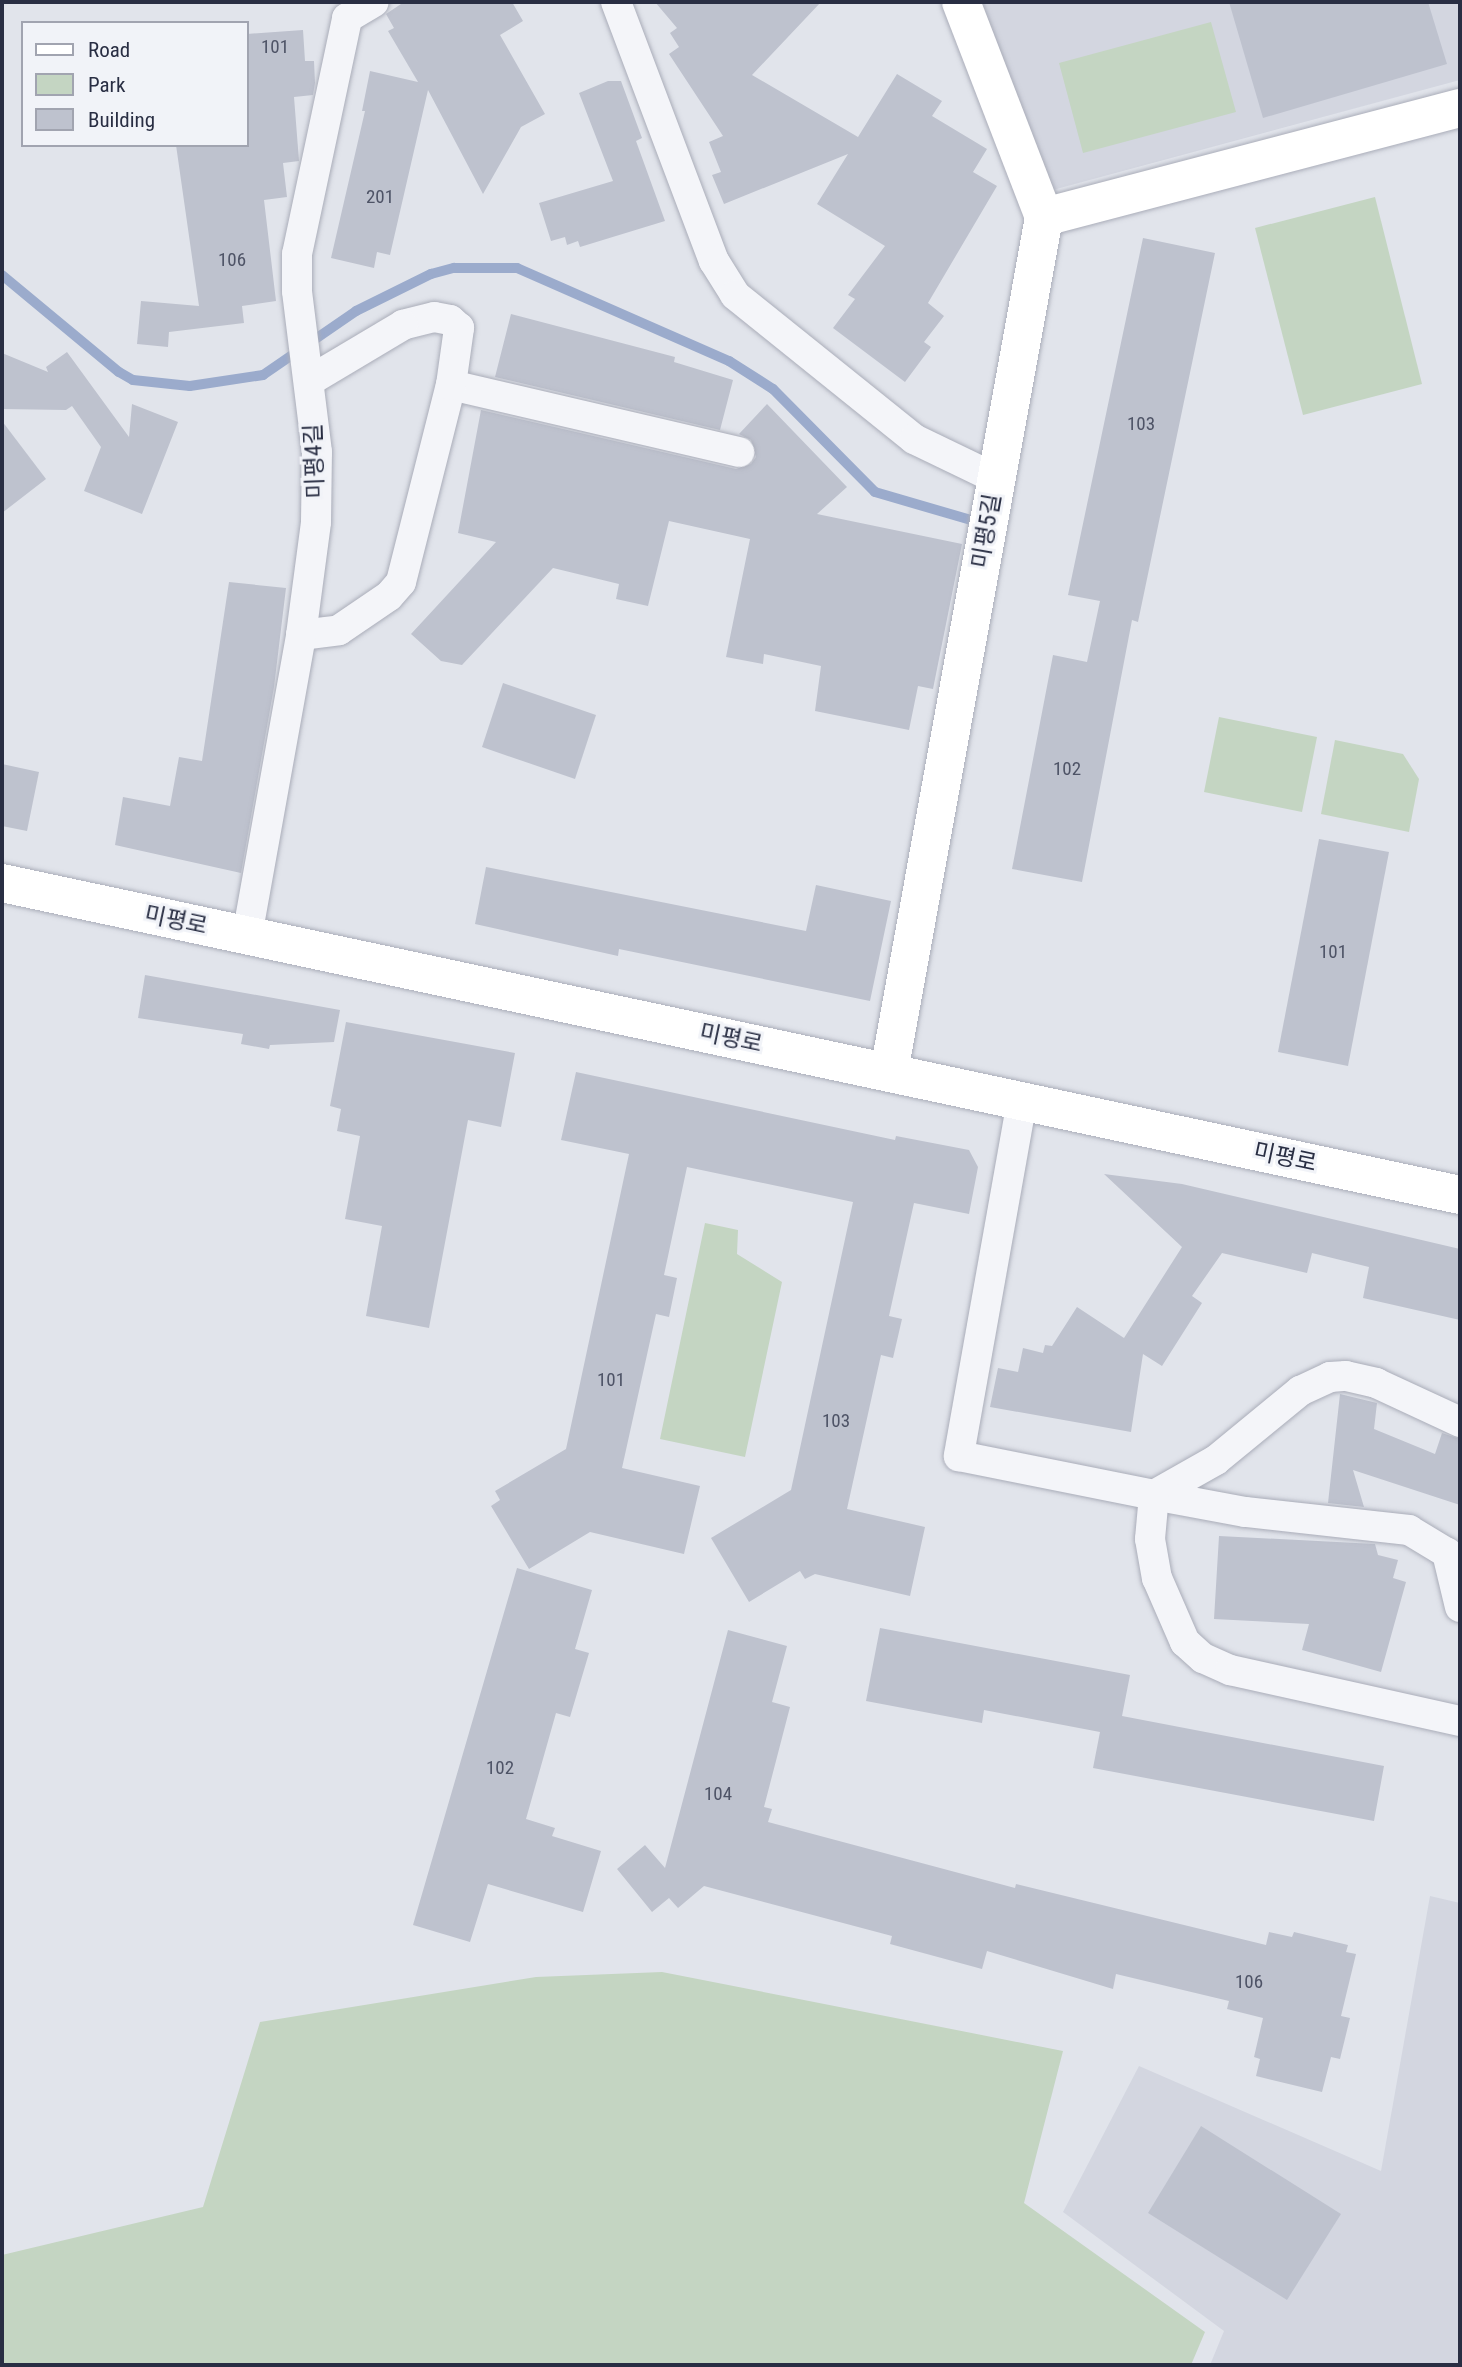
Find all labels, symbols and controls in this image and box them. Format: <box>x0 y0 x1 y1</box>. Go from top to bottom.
legend <box>21 21 248 147</box>
house number: 101 <box>261 36 289 58</box>
text: Road <box>88 38 130 62</box>
text: Park <box>88 73 125 97</box>
text: Building <box>88 108 155 132</box>
house number: 201 <box>366 186 394 208</box>
house number: 106 <box>218 249 246 271</box>
house number: 103 <box>1127 413 1155 435</box>
street label: 미평4길 <box>300 423 330 499</box>
street label: 미평5길 <box>967 492 1007 570</box>
house number: 102 <box>1053 758 1081 780</box>
street label: 미평로 <box>142 901 210 941</box>
house number: 101 <box>1319 941 1347 963</box>
street label: 미평로 <box>697 1019 765 1059</box>
street label: 미평로 <box>1251 1138 1319 1178</box>
house number: 101 <box>597 1369 625 1391</box>
house number: 103 <box>822 1410 850 1432</box>
house number: 102 <box>486 1757 514 1779</box>
house number: 104 <box>704 1783 732 1805</box>
house number: 106 <box>1235 1971 1263 1993</box>

